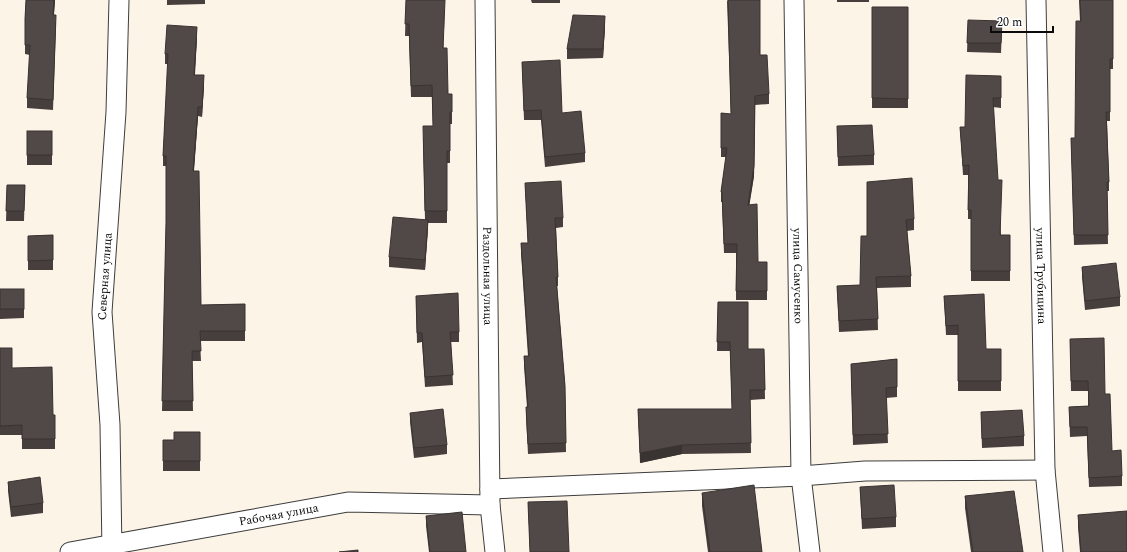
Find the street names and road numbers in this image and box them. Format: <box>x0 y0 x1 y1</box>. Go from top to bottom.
street label: Раздольная улица <box>477 226 497 326</box>
street label: улица Самусенко <box>787 227 808 324</box>
street label: улица Трубицина <box>1030 227 1051 325</box>
street label: Северная улица <box>93 232 118 321</box>
street label: Рабочая улица <box>237 498 320 531</box>

